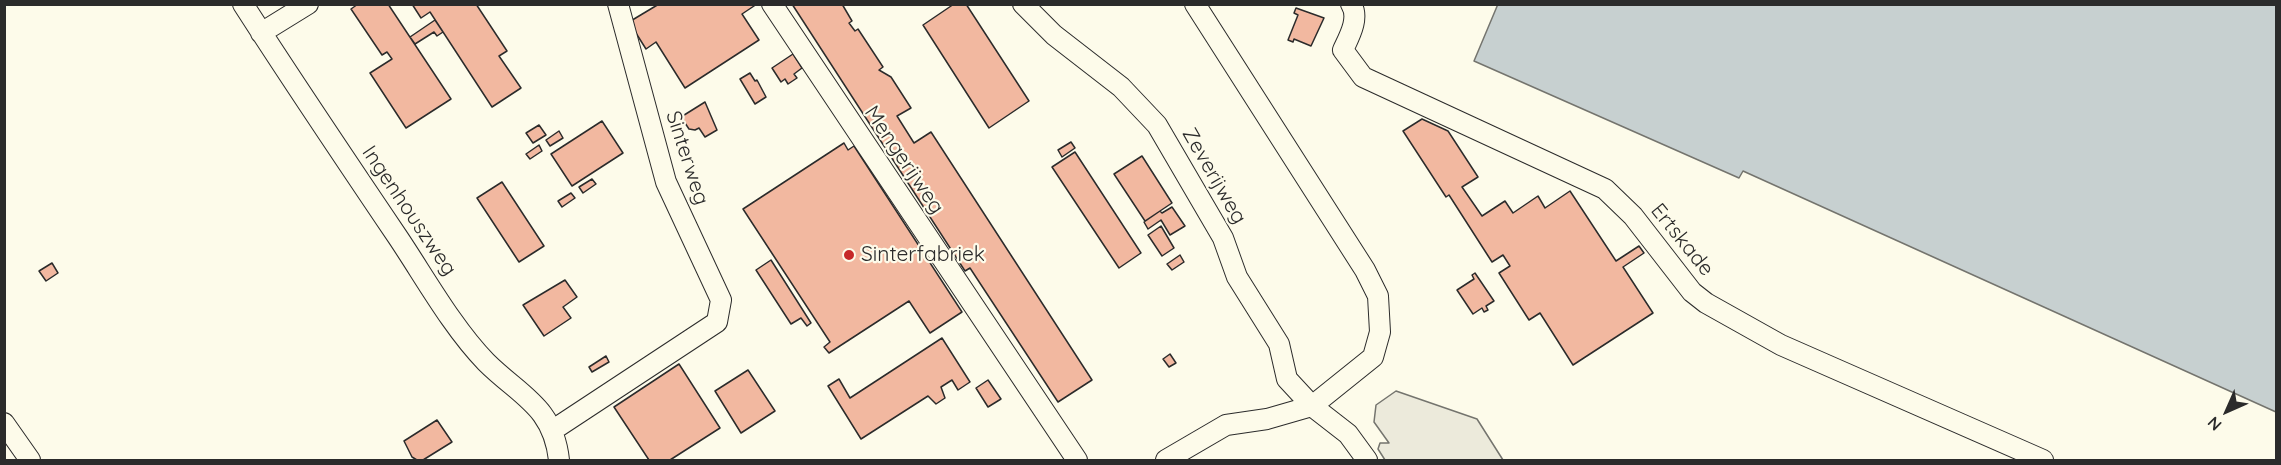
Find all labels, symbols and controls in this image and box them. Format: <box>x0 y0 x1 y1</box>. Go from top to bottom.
street label: Mengerijweg <box>859 101 949 219</box>
street label: Sinterweg <box>660 108 714 208</box>
street label: Zeverijweg <box>1176 123 1252 229</box>
street label: Ingenhouszweg <box>356 141 462 281</box>
street label: Ertskade <box>1645 199 1719 281</box>
place label: Sinterfabriek <box>861 242 985 268</box>
marker: Sinterfabriek <box>842 248 856 262</box>
north arrow <box>2197 381 2257 441</box>
text: N <box>2203 413 2226 435</box>

